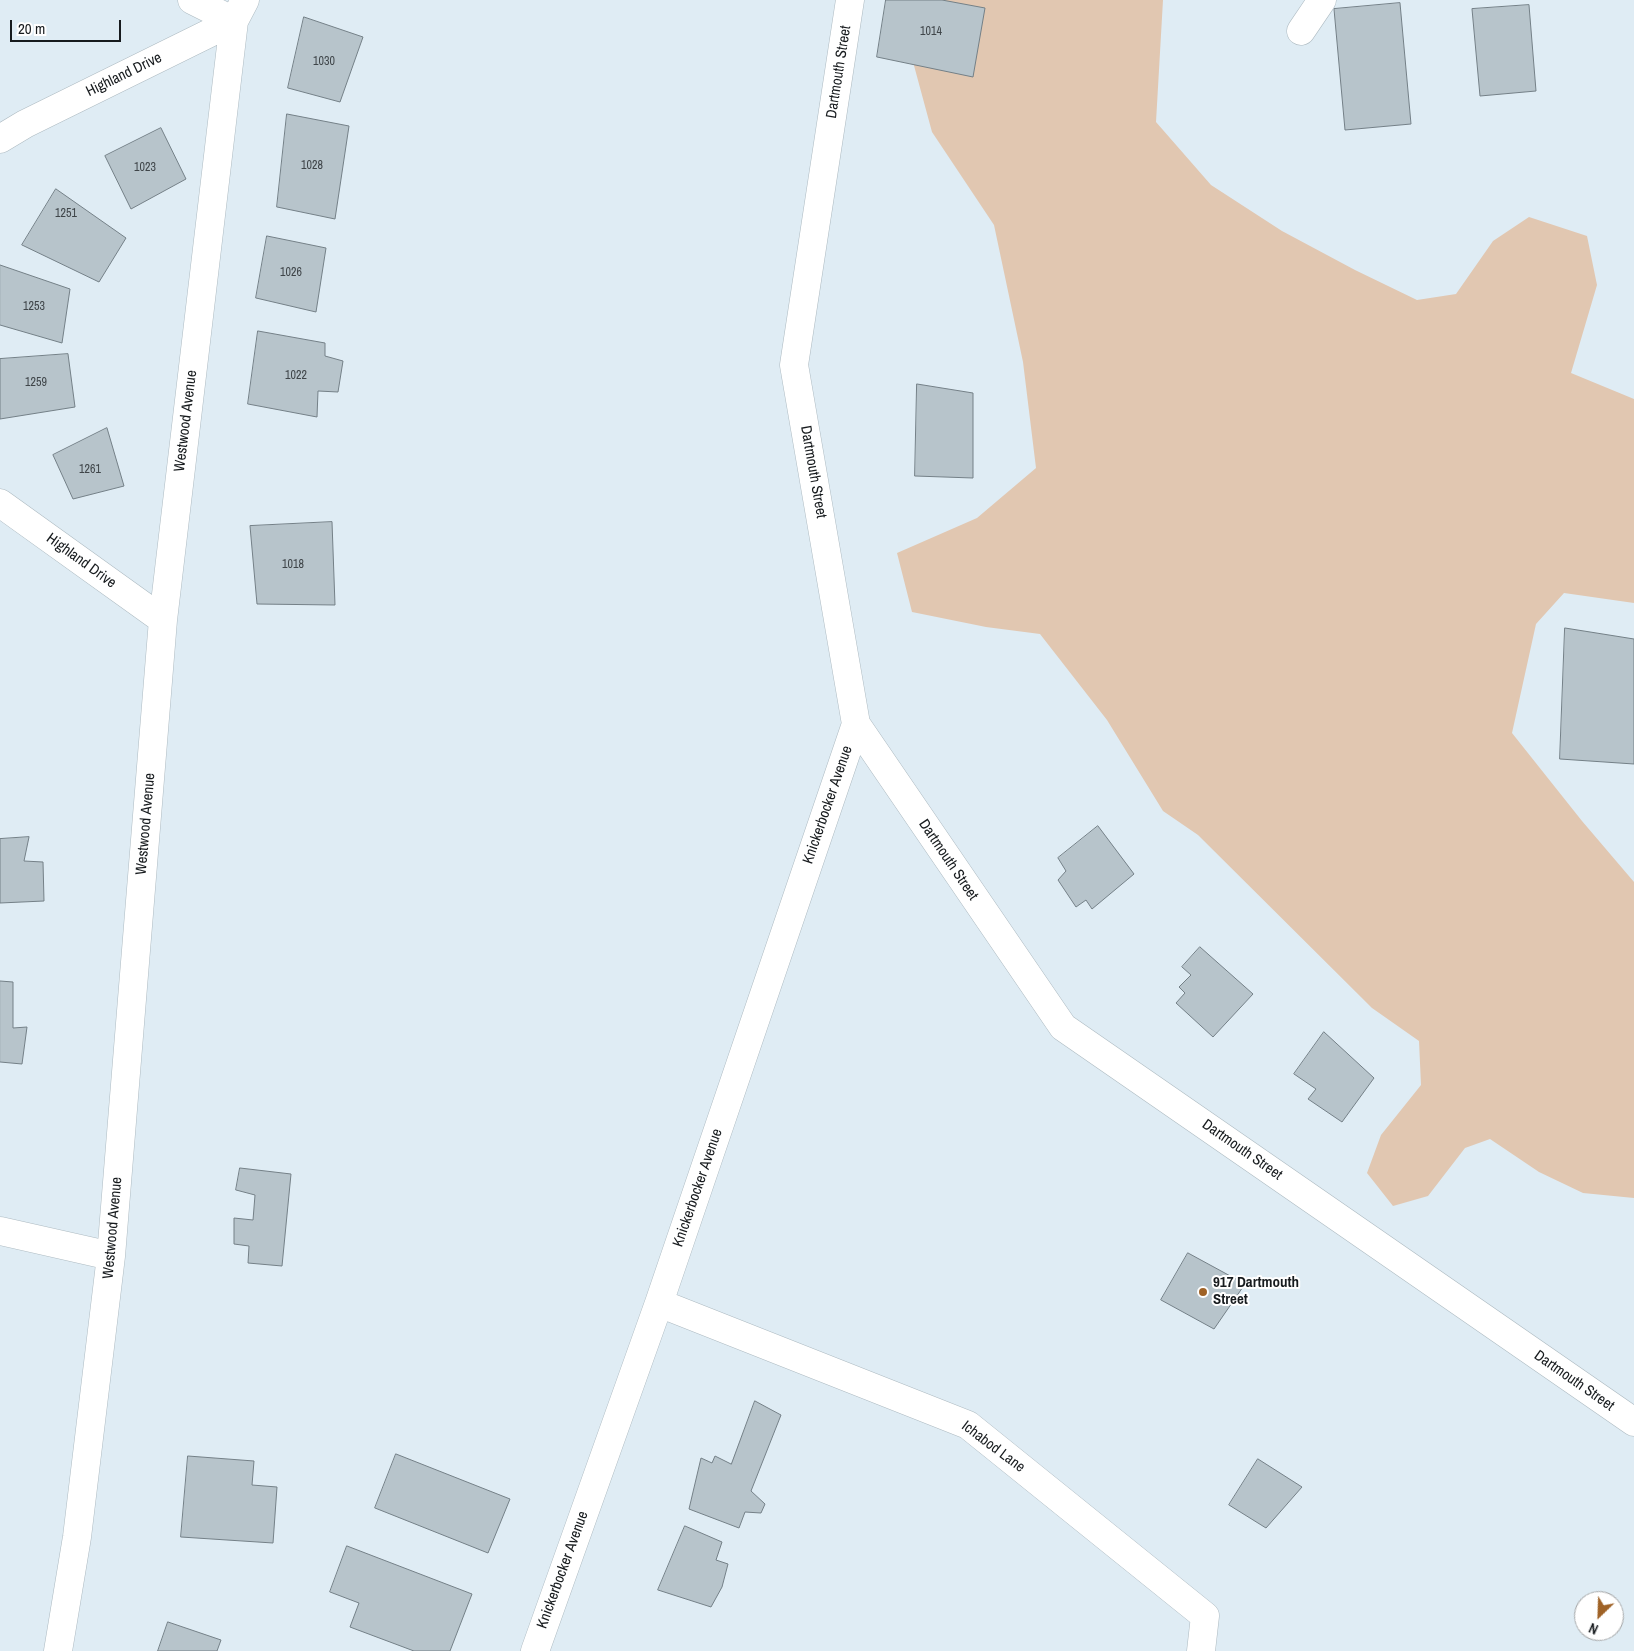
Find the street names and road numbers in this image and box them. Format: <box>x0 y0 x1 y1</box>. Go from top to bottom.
street label: Dartmouth Street <box>823 24 855 120</box>
street label: Highland Drive <box>83 49 165 101</box>
street label: Westwood Avenue <box>171 369 201 473</box>
street label: Dartmouth Street <box>796 424 830 520</box>
street label: Highland Drive <box>43 530 119 592</box>
street label: Knickerbocker Avenue <box>799 744 857 866</box>
street label: Westwood Avenue <box>133 772 159 876</box>
street label: Dartmouth Street <box>914 816 982 904</box>
street label: Dartmouth Street <box>1198 1116 1286 1184</box>
street label: Knickerbocker Avenue <box>669 1127 727 1249</box>
street label: Westwood Avenue <box>100 1176 126 1280</box>
street label: Dartmouth Street <box>1530 1347 1618 1415</box>
street label: Ichabod Lane <box>958 1417 1028 1477</box>
street label: Knickerbocker Avenue <box>533 1509 593 1631</box>

